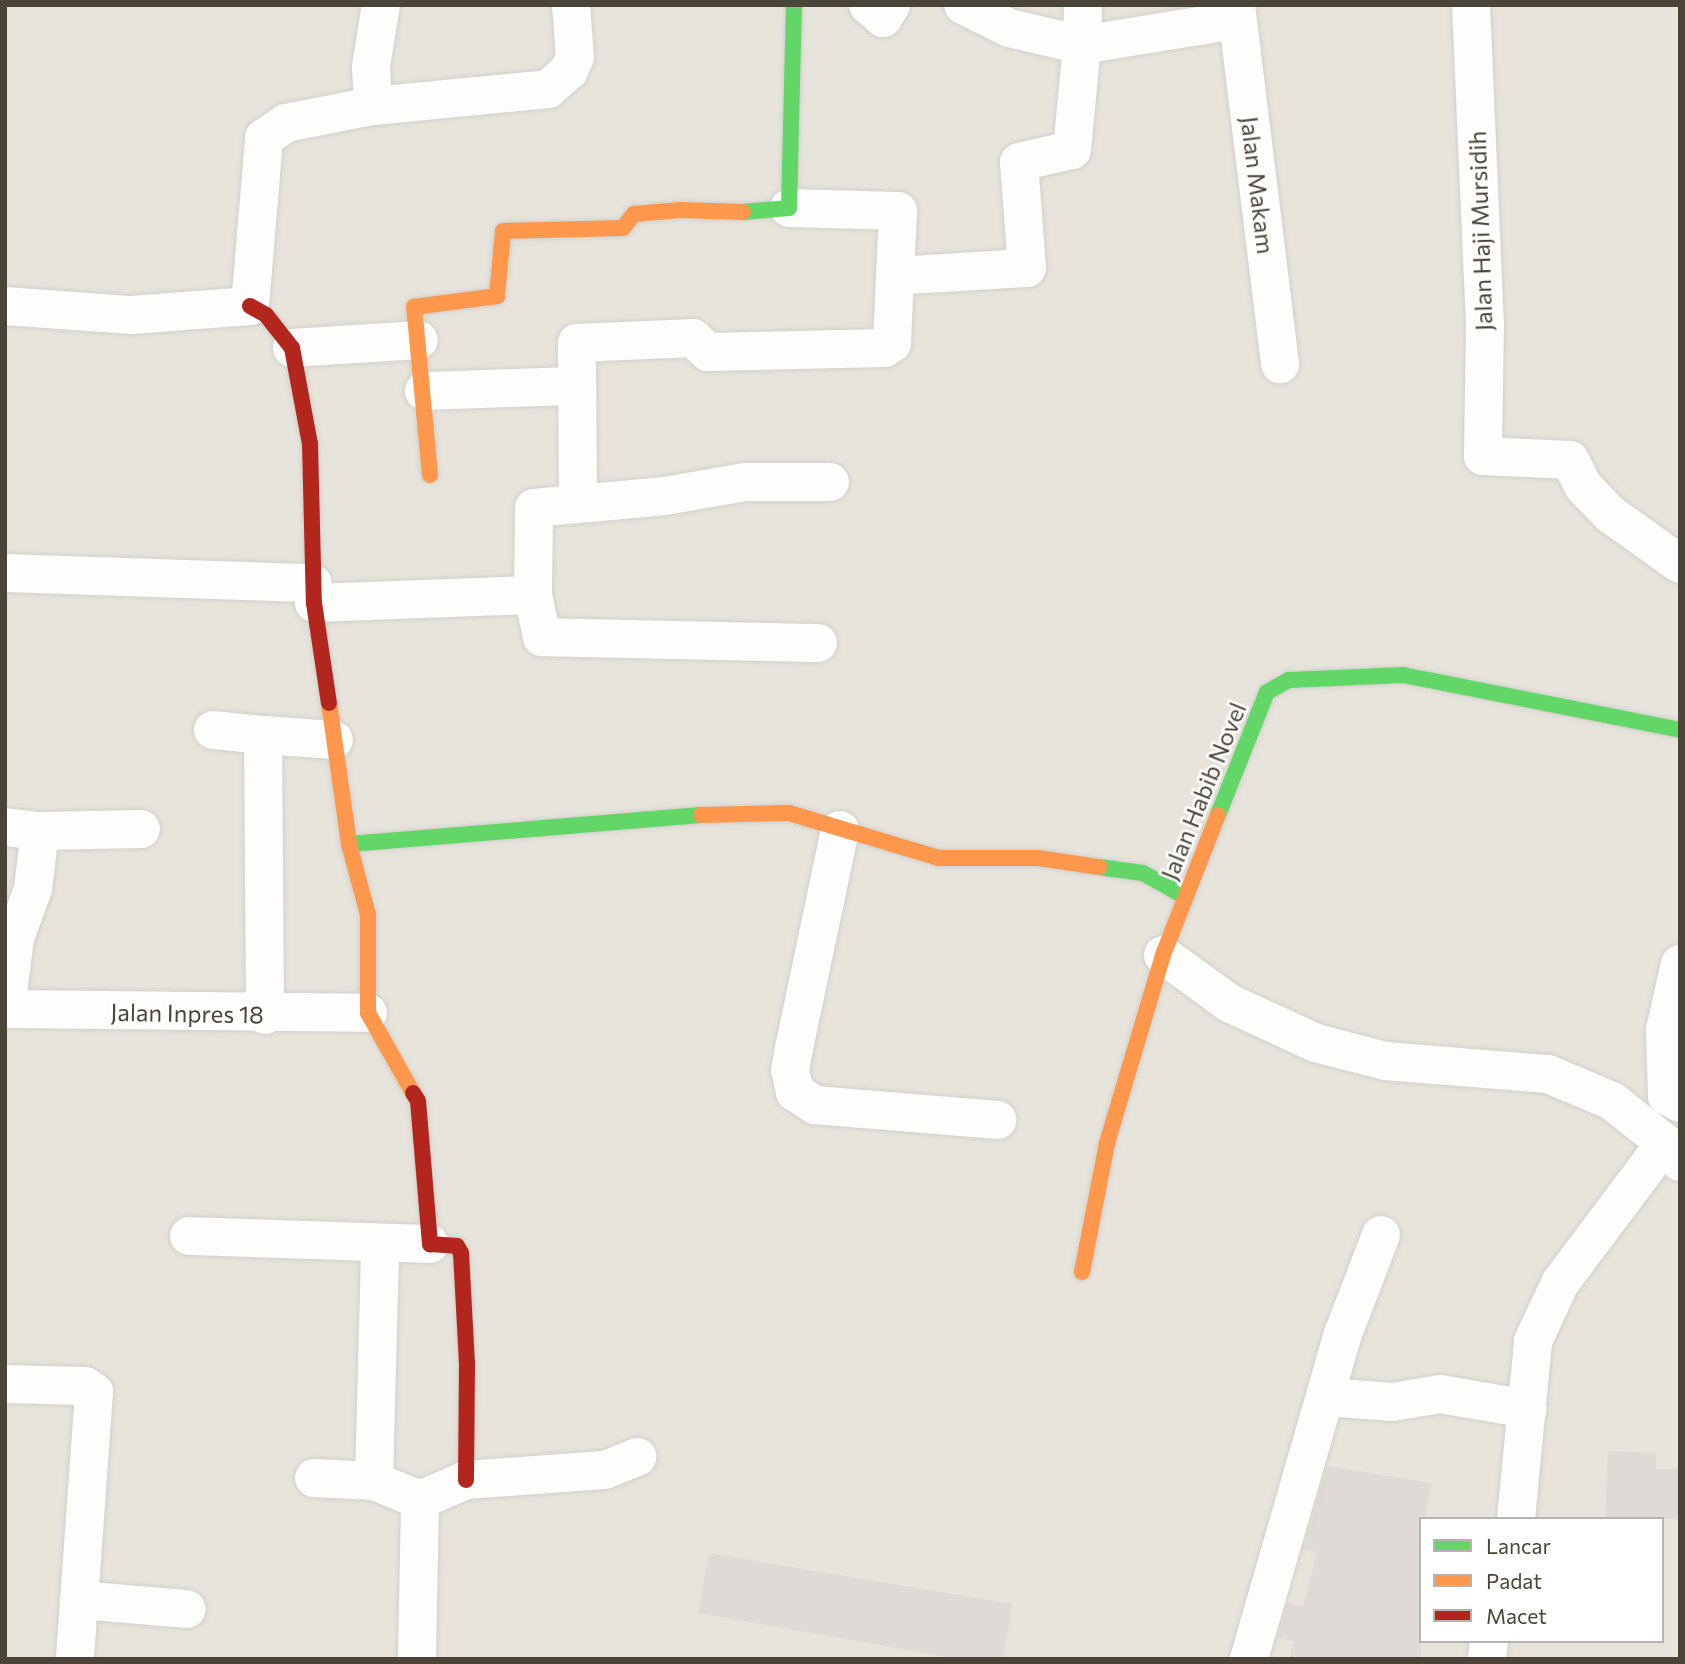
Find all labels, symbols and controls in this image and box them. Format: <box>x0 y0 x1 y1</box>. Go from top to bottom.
street label: Jalan Makam <box>1235 115 1281 255</box>
street label: Jalan Haji Mursidih <box>1462 130 1498 332</box>
street label: Jalan Habib Novel <box>1154 698 1252 884</box>
street label: Jalan Inpres 18 <box>110 997 264 1029</box>
legend <box>1419 1517 1664 1643</box>
text: Lancar <box>1486 1533 1551 1558</box>
text: Padat <box>1486 1568 1542 1593</box>
text: Macet <box>1486 1603 1547 1628</box>

